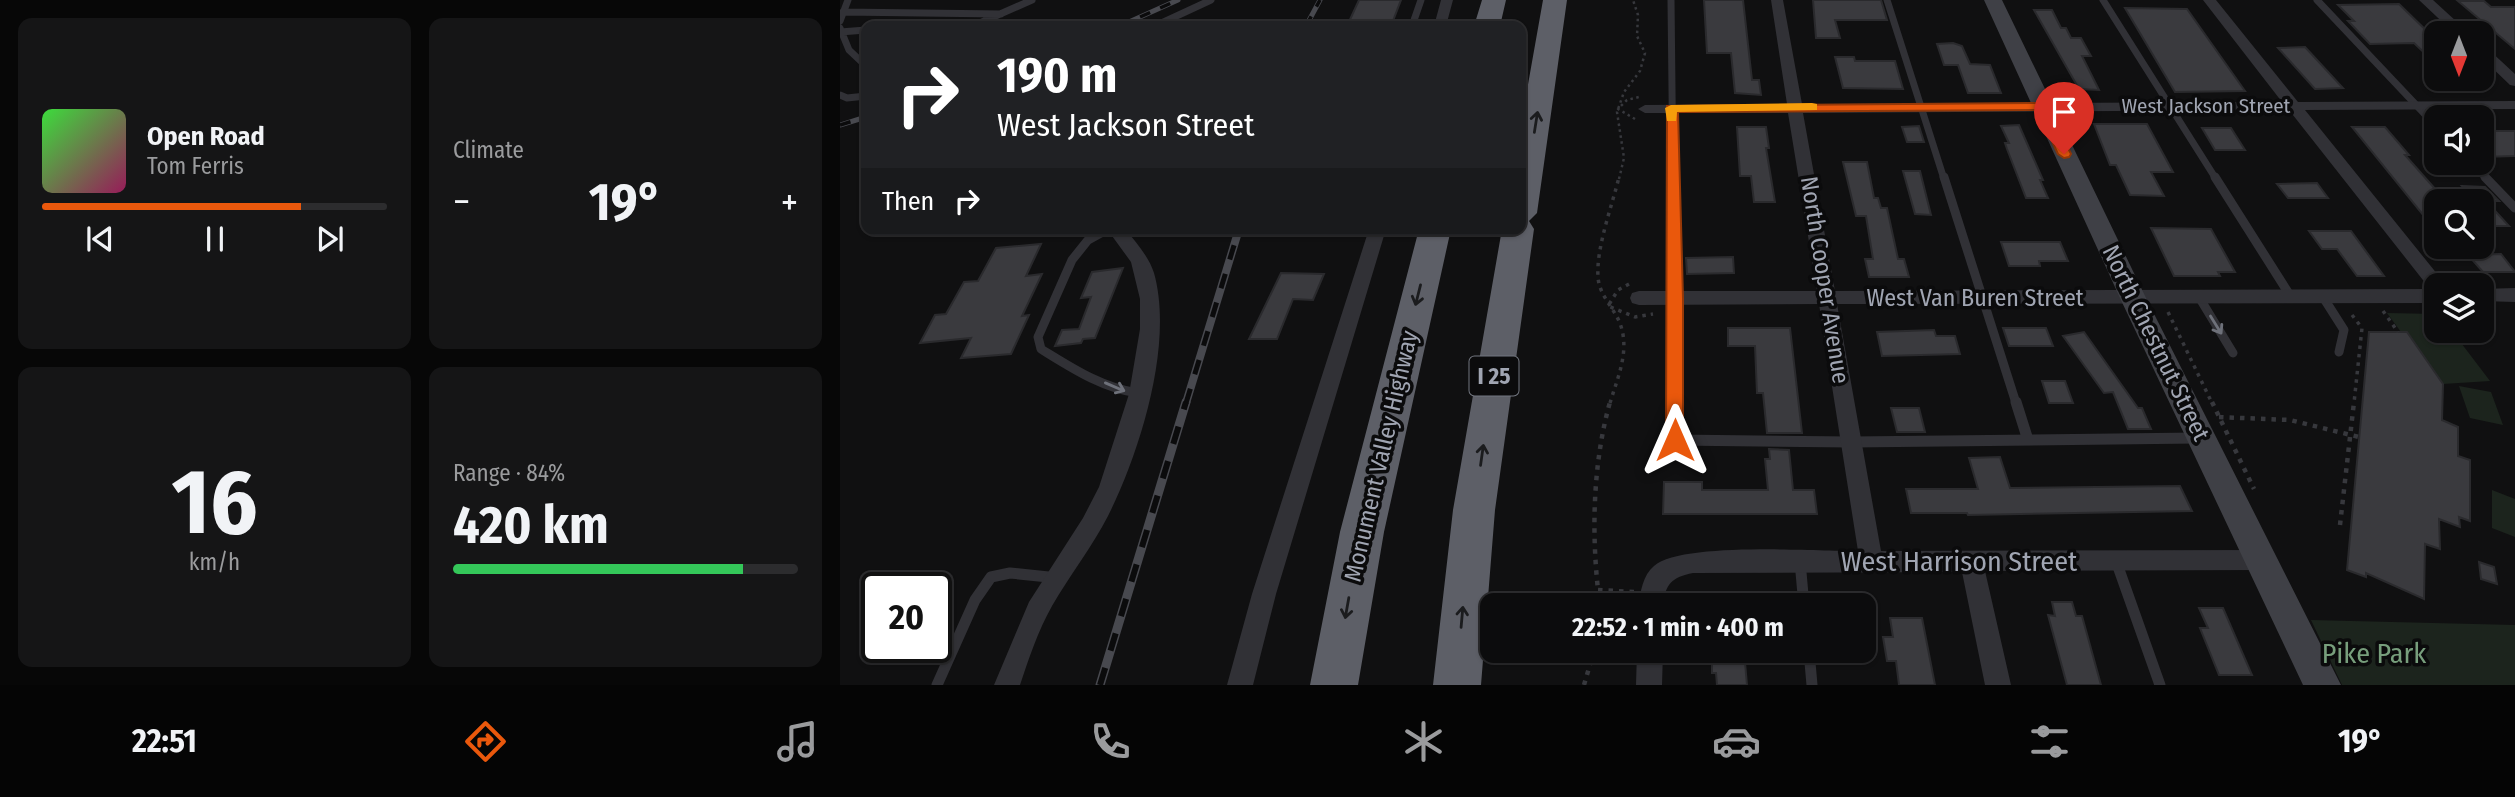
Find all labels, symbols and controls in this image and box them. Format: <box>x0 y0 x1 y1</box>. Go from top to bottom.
north arrow <box>2424 21 2494 91</box>
map controls <box>2424 21 2494 343</box>
text: 190 m <box>997 46 1117 105</box>
icon: right <box>882 49 973 140</box>
pin <box>2034 82 2094 154</box>
icon: arrive <box>2045 93 2083 131</box>
street label: West Jackson Street <box>2121 93 2291 119</box>
button: sound <box>2424 105 2494 175</box>
text: West Jackson Street <box>997 106 1255 144</box>
one-way arrow <box>1530 111 1543 134</box>
text: Open Road <box>147 121 265 152</box>
text: Climate <box>453 136 524 164</box>
text: Tom Ferris <box>147 152 244 180</box>
text: 19° <box>589 171 662 234</box>
street label: North Cooper Avenue <box>1795 174 1855 386</box>
text: − <box>453 179 470 225</box>
text: + <box>781 179 798 225</box>
icon: right <box>948 182 986 220</box>
text: Then <box>882 186 934 217</box>
button: search <box>2424 189 2494 259</box>
icon: previous <box>81 220 119 258</box>
icon: pause <box>196 220 234 258</box>
icon: next <box>311 220 349 258</box>
street label: North Chestnut Street <box>2097 241 2216 445</box>
button: layers <box>2424 273 2494 343</box>
one-way arrow <box>1411 284 1424 306</box>
street label: West Van Buren Street <box>1866 284 2084 312</box>
one-way arrow <box>2209 315 2223 335</box>
street label: Monument Valley Highway <box>1338 327 1424 584</box>
road number: I 25 <box>1470 356 1518 396</box>
one-way arrow <box>1103 381 1125 394</box>
position arrow <box>1638 403 1712 477</box>
one-way arrow <box>1476 444 1489 467</box>
text: 16 <box>171 448 258 557</box>
text: Range · 84% <box>453 459 565 487</box>
text: 420 km <box>453 494 609 557</box>
street label: West Harrison Street <box>1841 545 2078 578</box>
text: km/h <box>189 548 240 576</box>
speed limit sign: 20 <box>861 572 952 663</box>
one-way arrow <box>1339 596 1353 619</box>
one-way arrow <box>1456 606 1469 629</box>
text: 22:52 · 1 min · 400 m <box>1572 612 1784 643</box>
park label: Pike Park <box>2322 637 2427 670</box>
icon: directions <box>461 717 510 766</box>
icon: music <box>773 717 822 766</box>
icon: phone <box>1086 717 1135 766</box>
icon: climate <box>1399 717 1448 766</box>
icon: car <box>1712 717 1761 766</box>
icon: filters <box>2025 717 2074 766</box>
text: 22:51 <box>132 722 197 760</box>
text: 19° <box>2338 722 2383 760</box>

